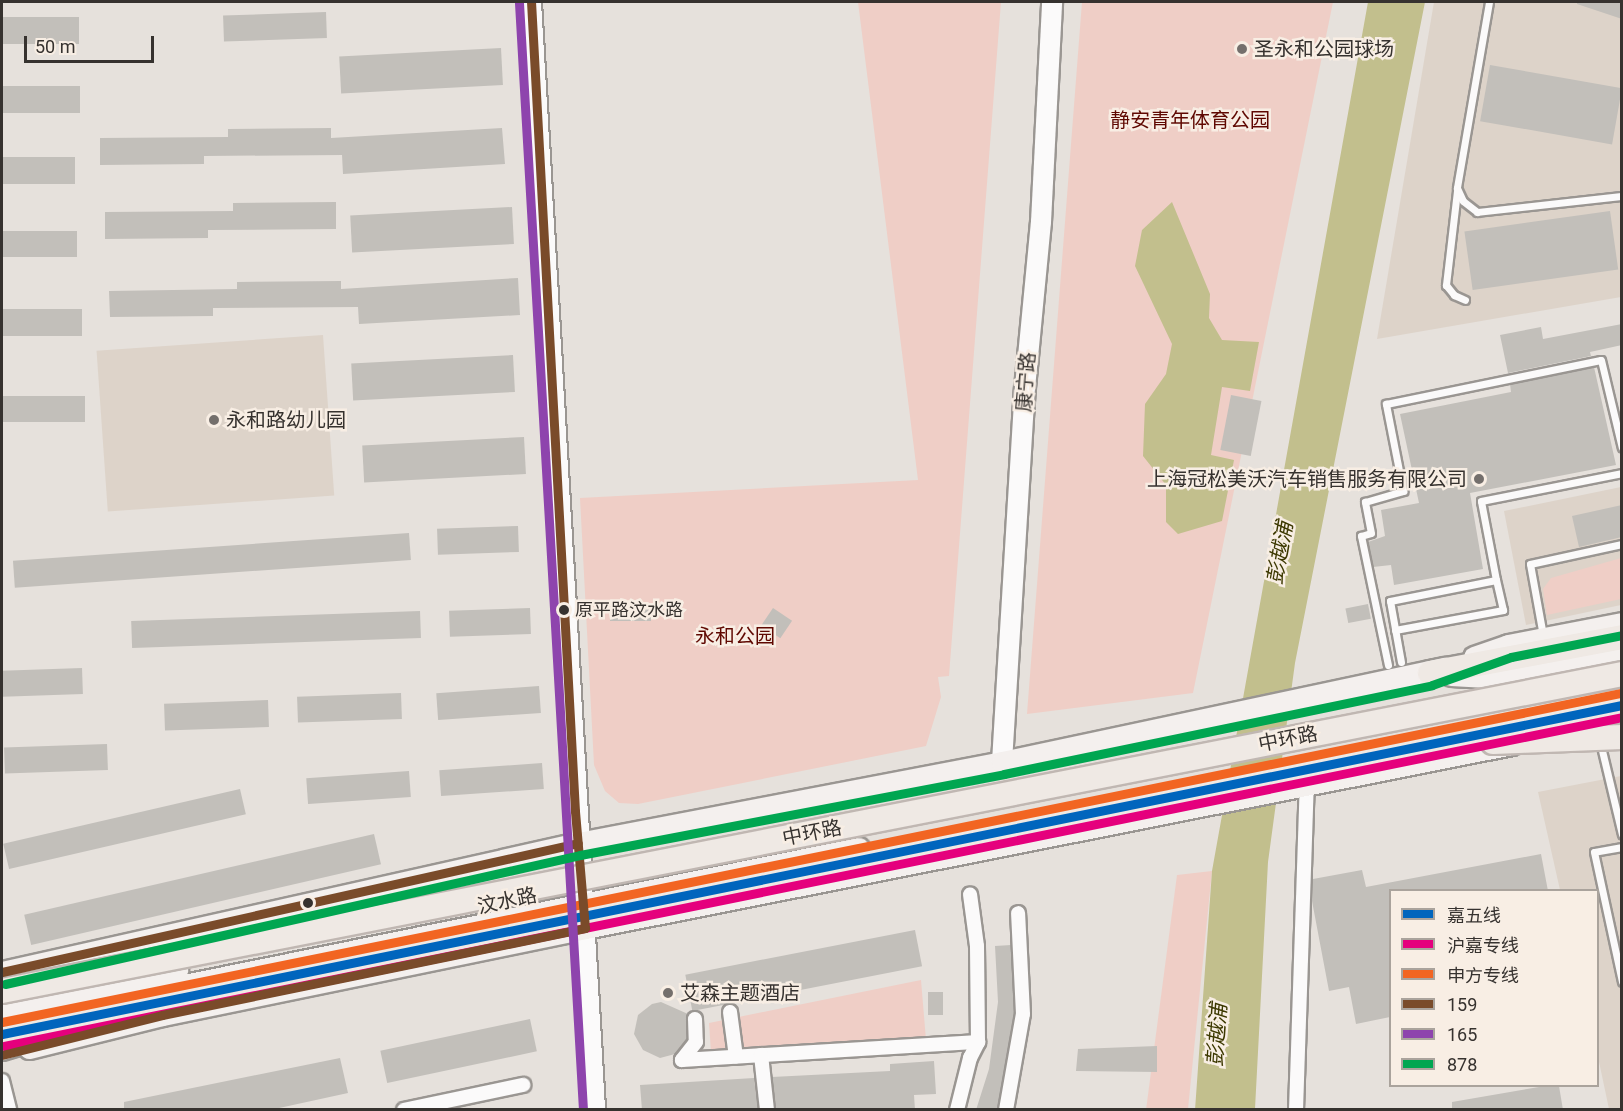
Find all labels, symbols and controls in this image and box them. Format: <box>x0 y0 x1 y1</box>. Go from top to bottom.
scale bar <box>27 24 158 62</box>
text: 50 m <box>35 36 75 57</box>
place label: 圣永和公园球场 <box>1254 37 1394 61</box>
marker: 圣永和公园球场 <box>1235 42 1249 56</box>
park label: 静安青年体育公园 <box>1110 108 1270 132</box>
street label: 康宁路 <box>1011 351 1041 413</box>
place label: 永和路幼儿园 <box>226 408 346 432</box>
marker: 永和路幼儿园 <box>207 413 221 427</box>
place label: 上海冠松美沃汽车销售服务有限公司 <box>1147 467 1467 491</box>
marker: 上海冠松美沃汽车销售服务有限公司 <box>1472 472 1486 486</box>
water label: 彭越浦 <box>1262 520 1298 586</box>
place label: 原平路汶水路 <box>575 599 683 621</box>
marker: 原平路汶水路 <box>558 604 570 616</box>
park label: 永和公园 <box>695 624 775 648</box>
street label: 中环路 <box>1256 721 1320 757</box>
street label: 中环路 <box>780 815 844 851</box>
street label: 汶水路 <box>475 883 539 919</box>
legend <box>1389 889 1599 1087</box>
unlabelled marker <box>302 897 314 909</box>
text: 嘉五线 <box>1447 905 1501 926</box>
text: 沪嘉专线 <box>1447 935 1519 956</box>
text: 申方专线 <box>1447 965 1519 986</box>
place label: 艾森主题酒店 <box>680 981 800 1005</box>
marker: 艾森主题酒店 <box>661 986 675 1000</box>
text: 159 <box>1447 994 1477 1015</box>
water label: 彭越浦 <box>1202 1003 1232 1067</box>
text: 165 <box>1447 1024 1477 1045</box>
text: 878 <box>1447 1054 1477 1075</box>

